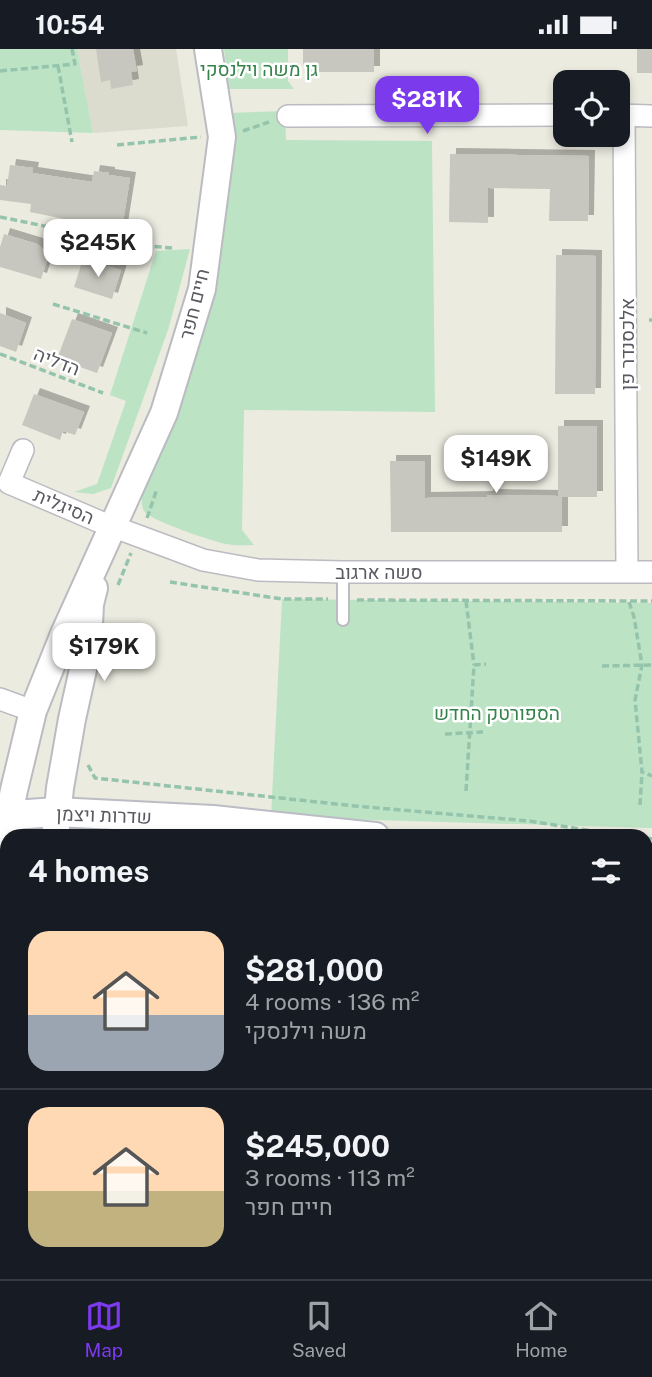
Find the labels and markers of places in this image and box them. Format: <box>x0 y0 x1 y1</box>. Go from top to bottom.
pin: $281K <box>378 77 476 136</box>
pin: $245K <box>49 219 147 279</box>
pin: $149K <box>447 435 545 495</box>
pin: $179K <box>55 623 153 683</box>

